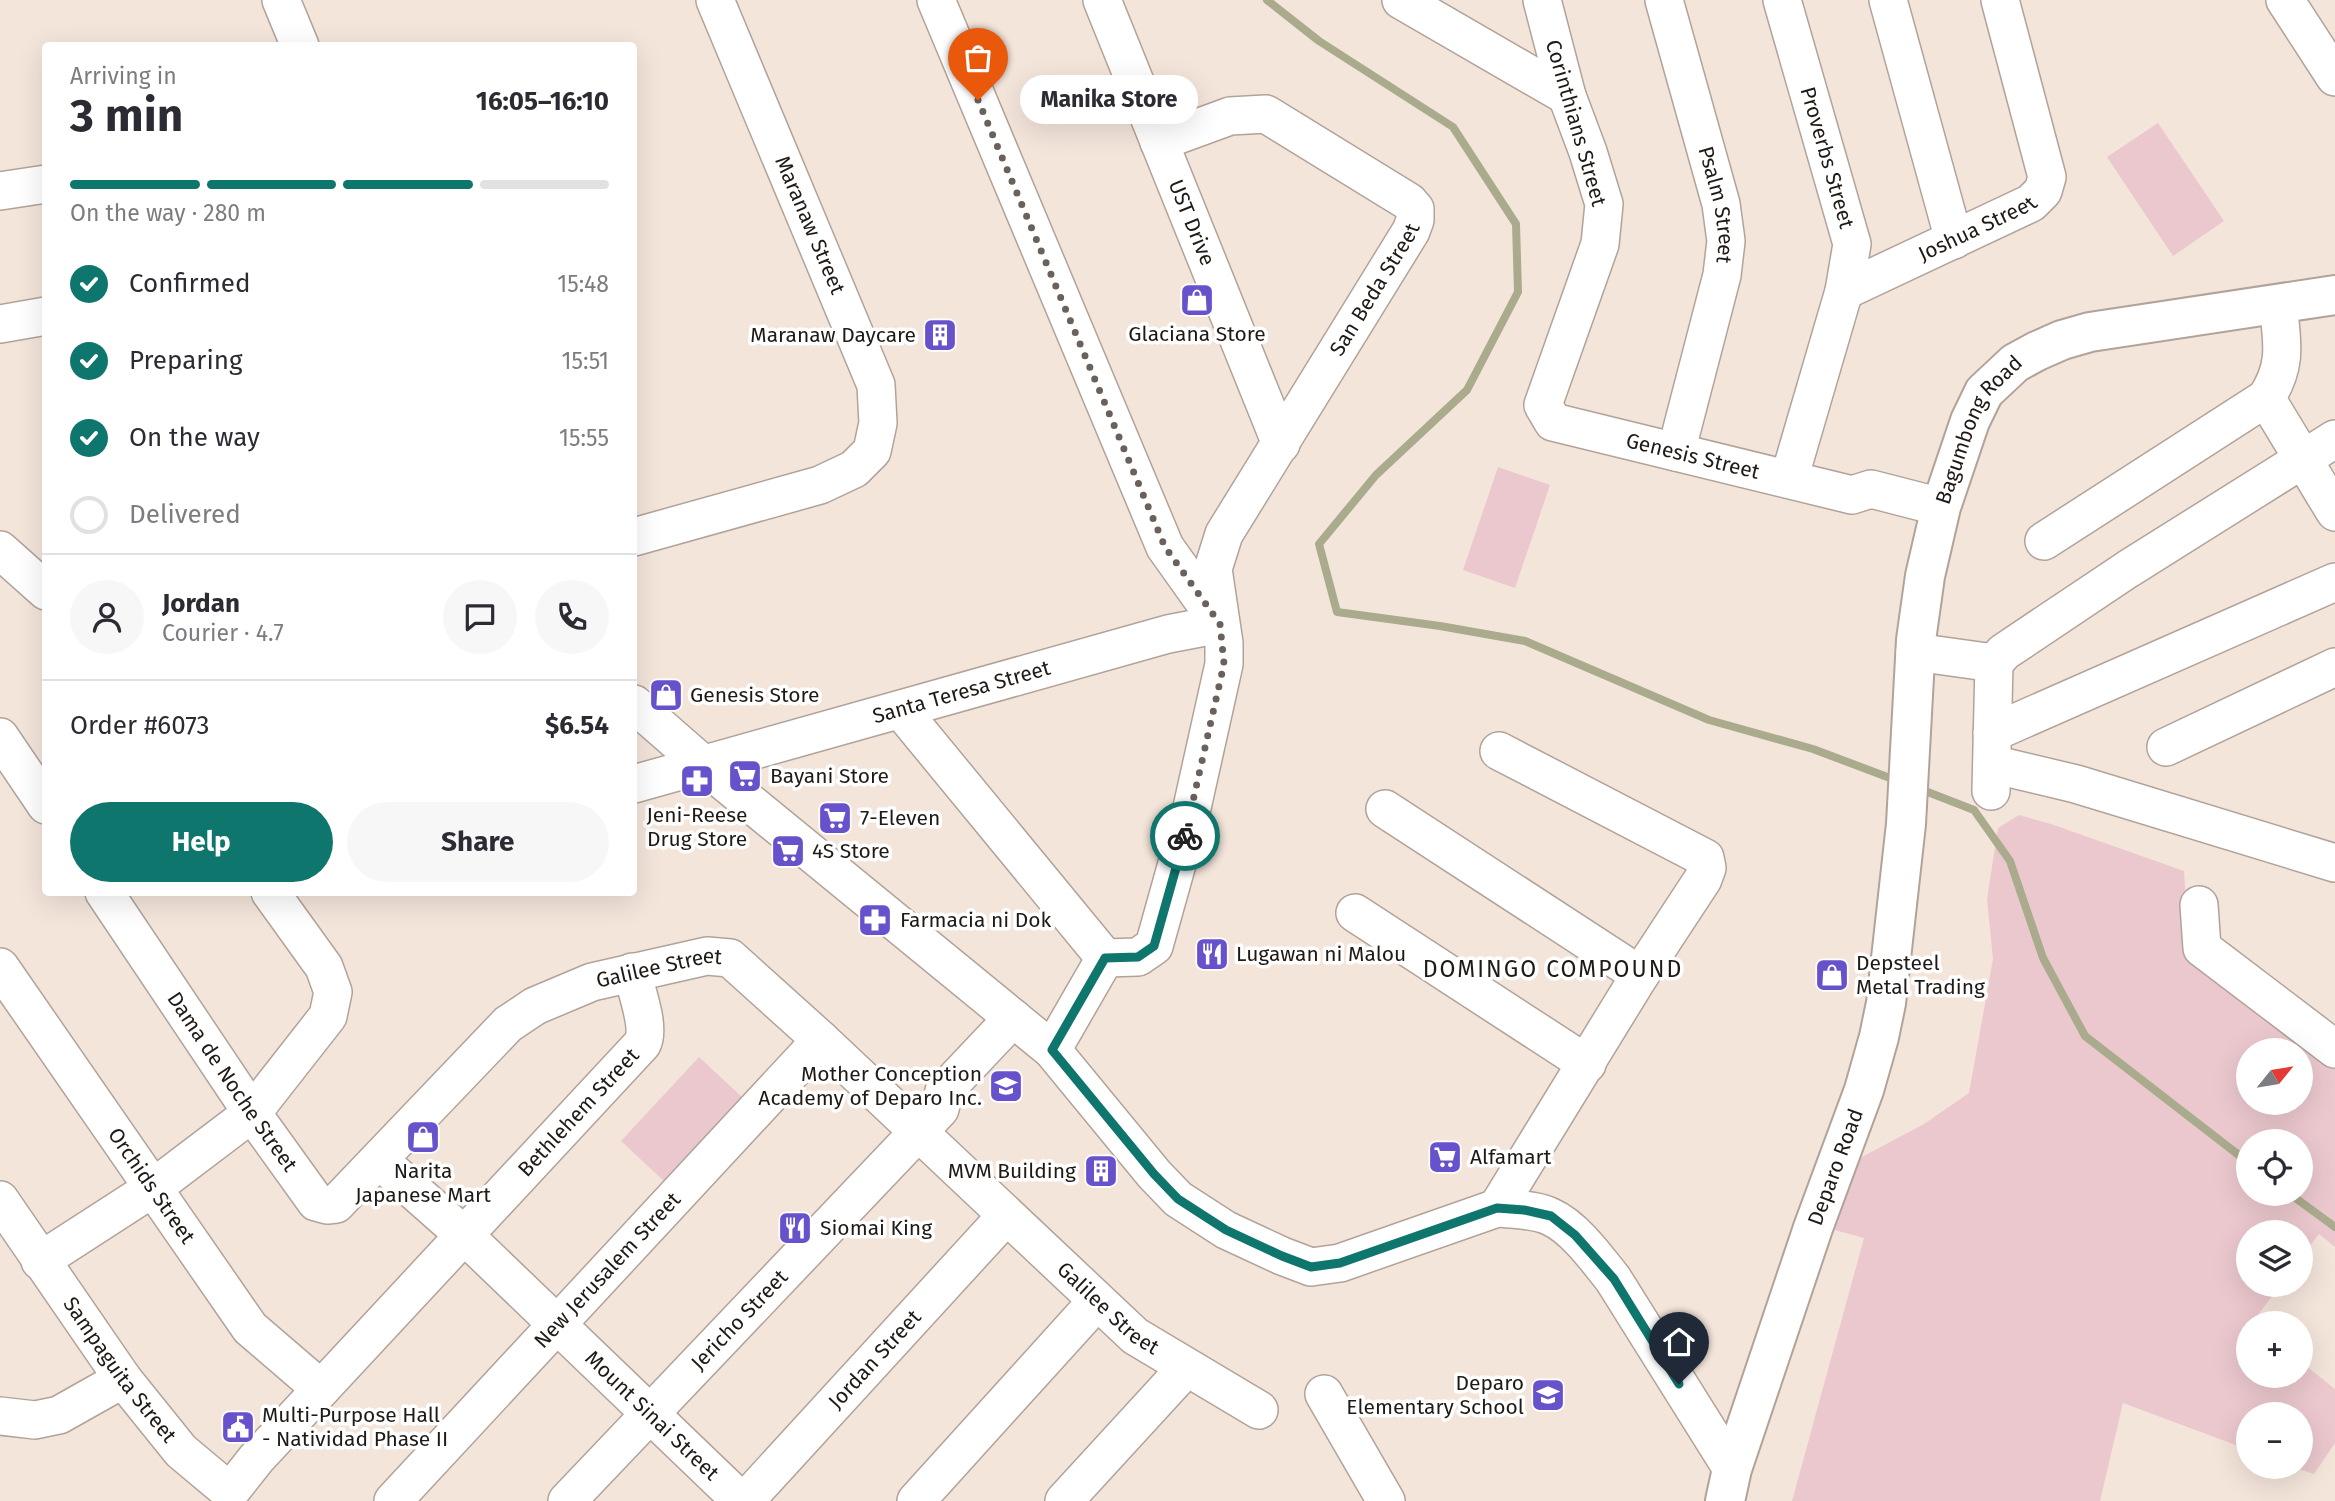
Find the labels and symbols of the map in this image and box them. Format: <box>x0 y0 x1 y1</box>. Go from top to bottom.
pin <box>948 28 1008 100</box>
street label: Corinthians Street <box>1540 37 1612 210</box>
callout: Manika Store <box>1020 76 1198 124</box>
street label: Proverbs Street <box>1795 84 1860 232</box>
street label: Psalm Street <box>1693 143 1739 265</box>
street label: Maranaw Street <box>769 152 851 298</box>
street label: UST Drive <box>1163 176 1221 269</box>
street label: Joshua Street <box>1914 191 2043 267</box>
street label: San Beda Street <box>1324 219 1426 361</box>
shop icon: Glaciana Store <box>1178 281 1216 319</box>
building icon: Maranaw Daycare <box>921 316 959 354</box>
place label: Glaciana Store <box>1128 321 1266 347</box>
place label: Maranaw Daycare <box>750 322 916 348</box>
street label: Bagumbong Road <box>1930 350 2028 508</box>
street label: Genesis Street <box>1623 427 1763 485</box>
street label: Santa Teresa Street <box>870 655 1054 729</box>
shop icon: Genesis Store <box>647 676 685 714</box>
place label: Genesis Store <box>690 682 819 708</box>
supermarket icon: Bayani Store <box>726 757 764 795</box>
pharmacy icon: Jeni-Reese Drug Store <box>678 762 716 800</box>
place label: Bayani Store <box>770 763 889 789</box>
supermarket icon: 7-Eleven <box>816 799 854 837</box>
courier <box>1150 801 1220 871</box>
place label: Jeni-Reese Drug Store <box>646 802 748 852</box>
place label: 7-Eleven <box>860 805 940 831</box>
supermarket icon: 4S Store <box>769 832 807 870</box>
place label: 4S Store <box>812 838 890 864</box>
pharmacy icon: Farmacia ni Dok <box>856 901 894 939</box>
place label: Farmacia ni Dok <box>900 907 1052 933</box>
restaurant icon: Lugawan ni Malou <box>1193 935 1231 973</box>
place label: Lugawan ni Malou <box>1236 941 1406 967</box>
street label: Galilee Street <box>594 943 723 994</box>
place label: Depsteel Metal Trading <box>1856 950 1985 1000</box>
district label: DOMINGO COMPOUND <box>1423 955 1683 983</box>
shop icon: Depsteel Metal Trading <box>1813 956 1851 994</box>
street label: Dama de Noche Street <box>162 987 303 1177</box>
north arrow <box>2236 1038 2314 1115</box>
street label: Bethlehem Street <box>512 1042 645 1182</box>
place label: Mother Conception Academy of Deparo Inc. <box>758 1061 982 1111</box>
school or university icon: Mother Conception Academy of Deparo Inc. <box>987 1067 1025 1105</box>
street label: Deparo Road <box>1802 1105 1869 1229</box>
shop icon: Narita Japanese Mart <box>404 1118 442 1156</box>
street label: Orchids Street <box>102 1123 201 1249</box>
supermarket icon: Alfamart <box>1426 1138 1464 1176</box>
place label: Alfamart <box>1470 1144 1552 1170</box>
building icon: MVM Building <box>1082 1152 1120 1190</box>
place label: Narita Japanese Mart <box>355 1158 491 1208</box>
place label: MVM Building <box>948 1158 1076 1184</box>
street label: New Jerusalem Street <box>529 1186 686 1354</box>
restaurant icon: Siomai King <box>776 1209 814 1247</box>
place label: Siomai King <box>820 1215 932 1241</box>
street label: Galilee Street <box>1052 1256 1164 1361</box>
street label: Jericho Street <box>685 1264 794 1376</box>
street label: Sampaguita Street <box>58 1292 182 1448</box>
street label: Jordan Street <box>823 1304 927 1414</box>
pin <box>1649 1312 1709 1384</box>
street label: Mount Sinai Street <box>580 1345 725 1486</box>
place label: Deparo Elementary School <box>1346 1370 1524 1420</box>
school or university icon: Deparo Elementary School <box>1529 1376 1567 1414</box>
place label: Multi-Purpose Hall - Natividad Phase II <box>262 1402 448 1452</box>
public building icon: Multi-Purpose Hall - Natividad Phase II <box>219 1408 257 1446</box>

